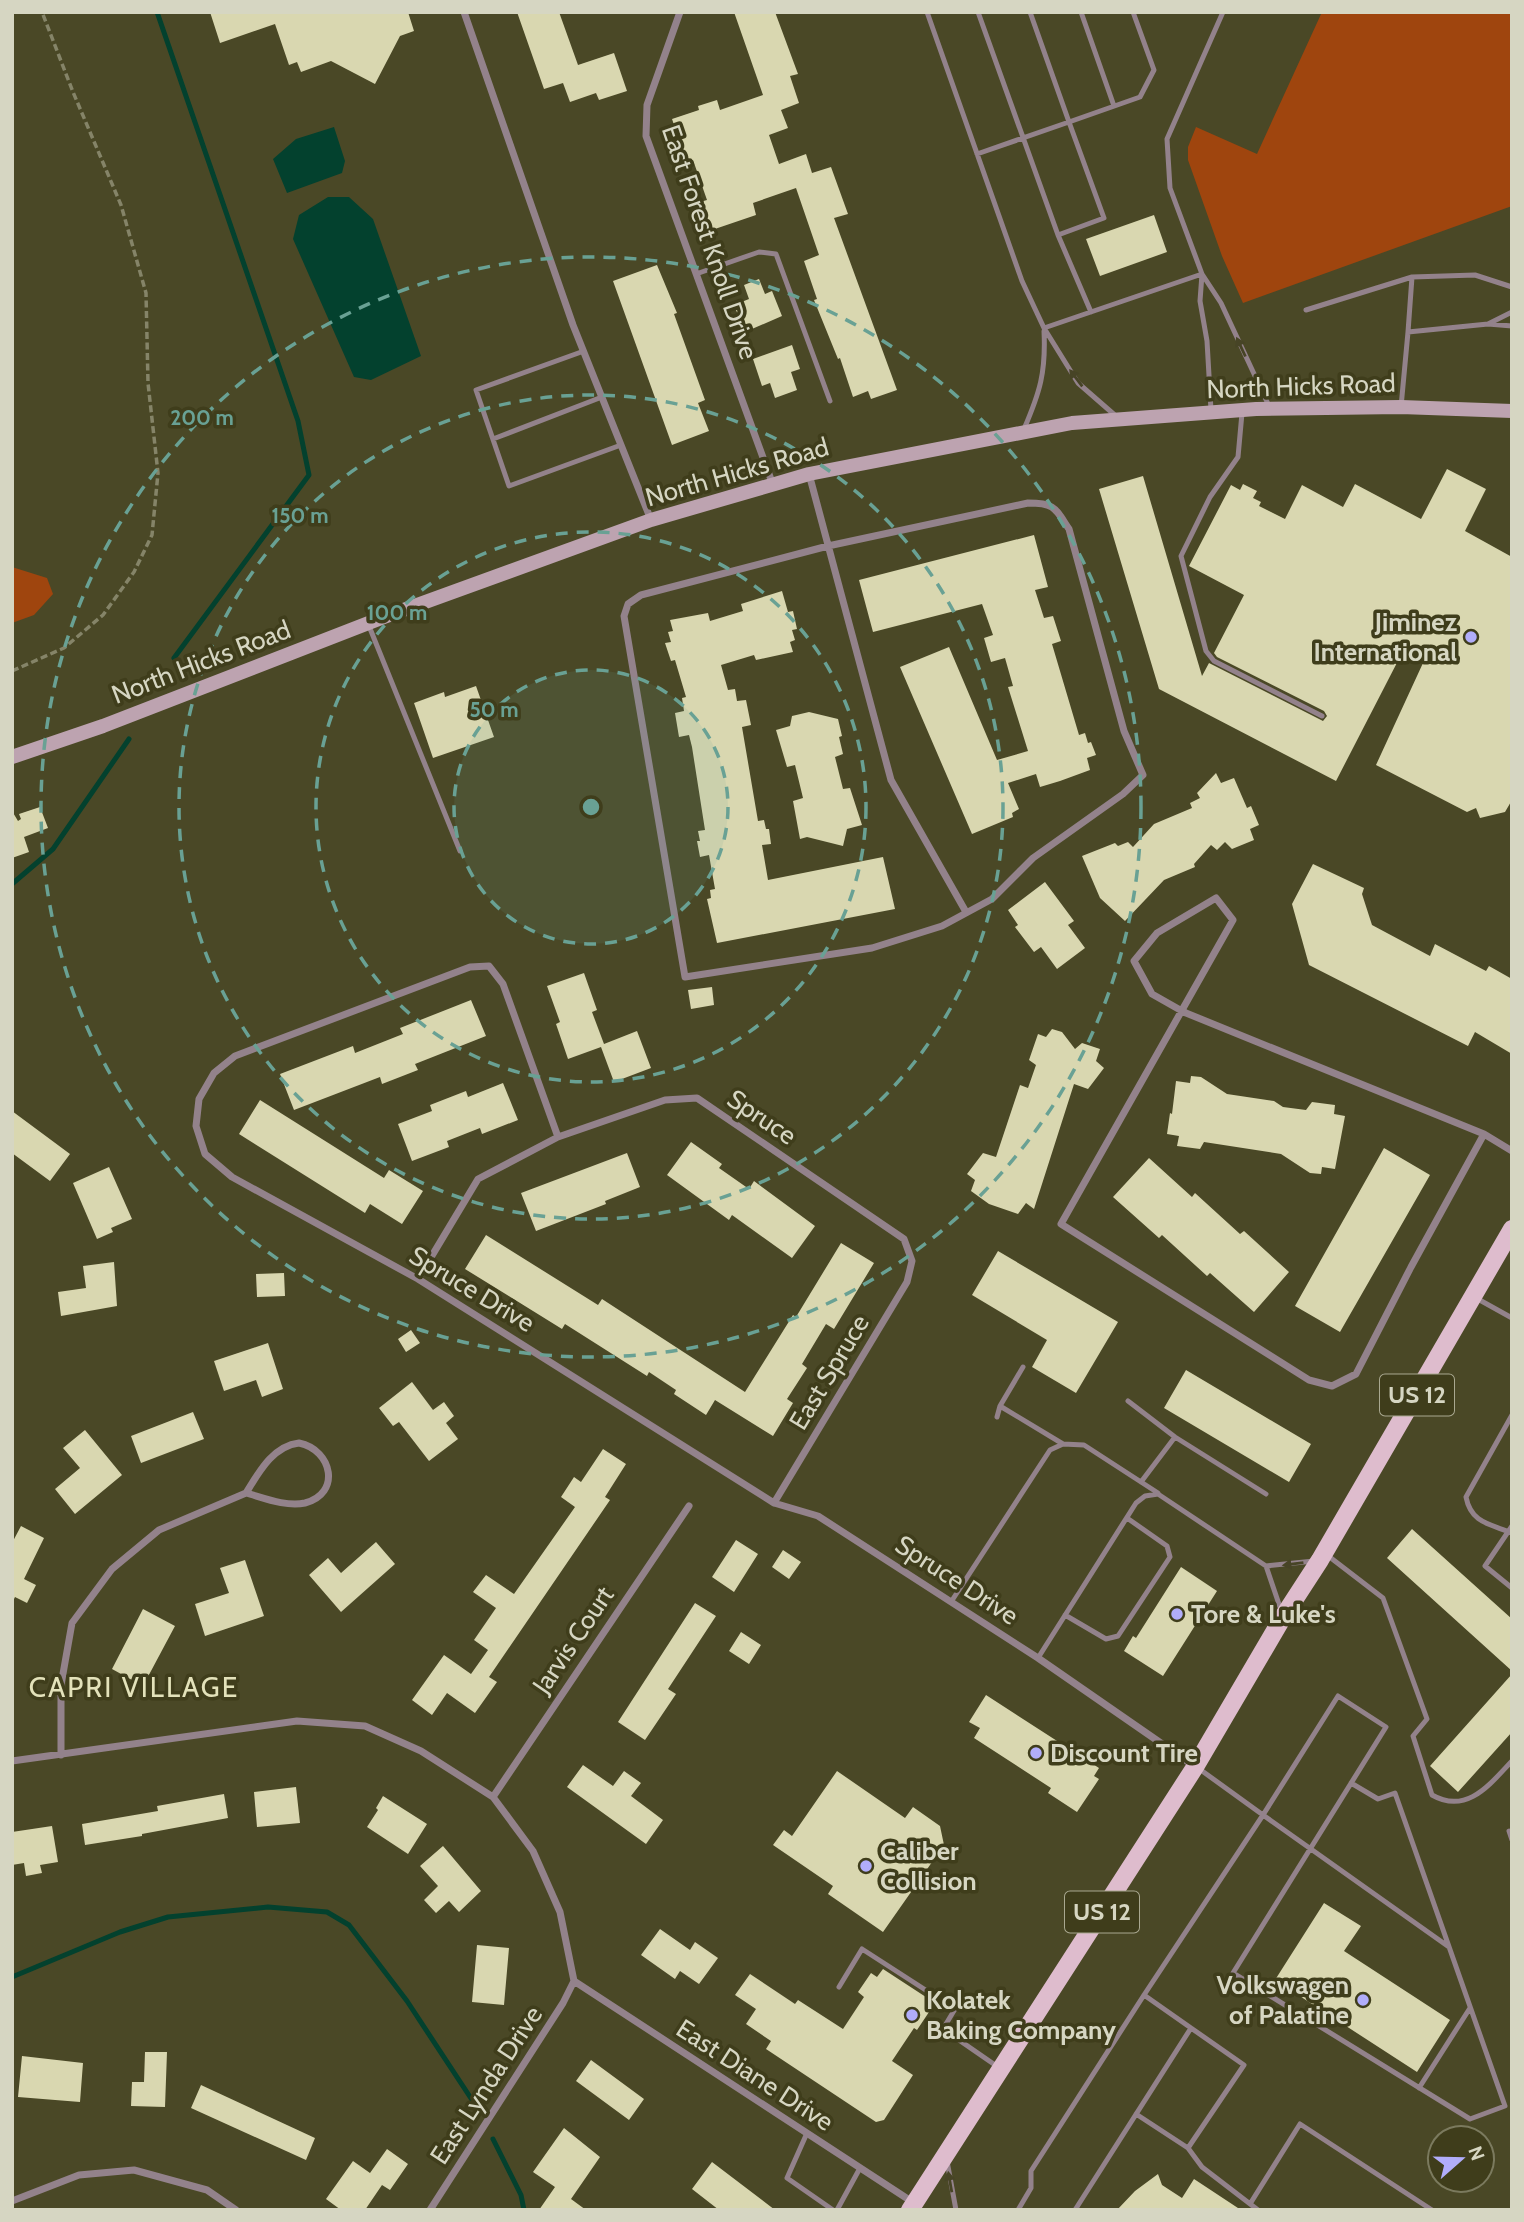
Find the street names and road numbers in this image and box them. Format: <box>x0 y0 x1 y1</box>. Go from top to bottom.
street label: East Forest Knoll Drive <box>655 121 765 363</box>
street label: North Hicks Road <box>1206 367 1396 405</box>
street label: North Hicks Road <box>642 431 832 513</box>
street label: North Hicks Road <box>107 613 295 711</box>
street label: Spruce <box>721 1082 803 1152</box>
street label: Spruce Drive <box>404 1239 540 1339</box>
street label: East Spruce <box>782 1309 876 1435</box>
road number: US 12 <box>1380 1374 1454 1415</box>
street label: Spruce Drive <box>889 1528 1025 1632</box>
street label: Jarvis Court <box>525 1580 621 1701</box>
road number: US 12 <box>1065 1892 1139 1933</box>
street label: East Lynda Drive <box>423 2000 549 2170</box>
street label: East Diane Drive <box>670 2012 840 2138</box>

